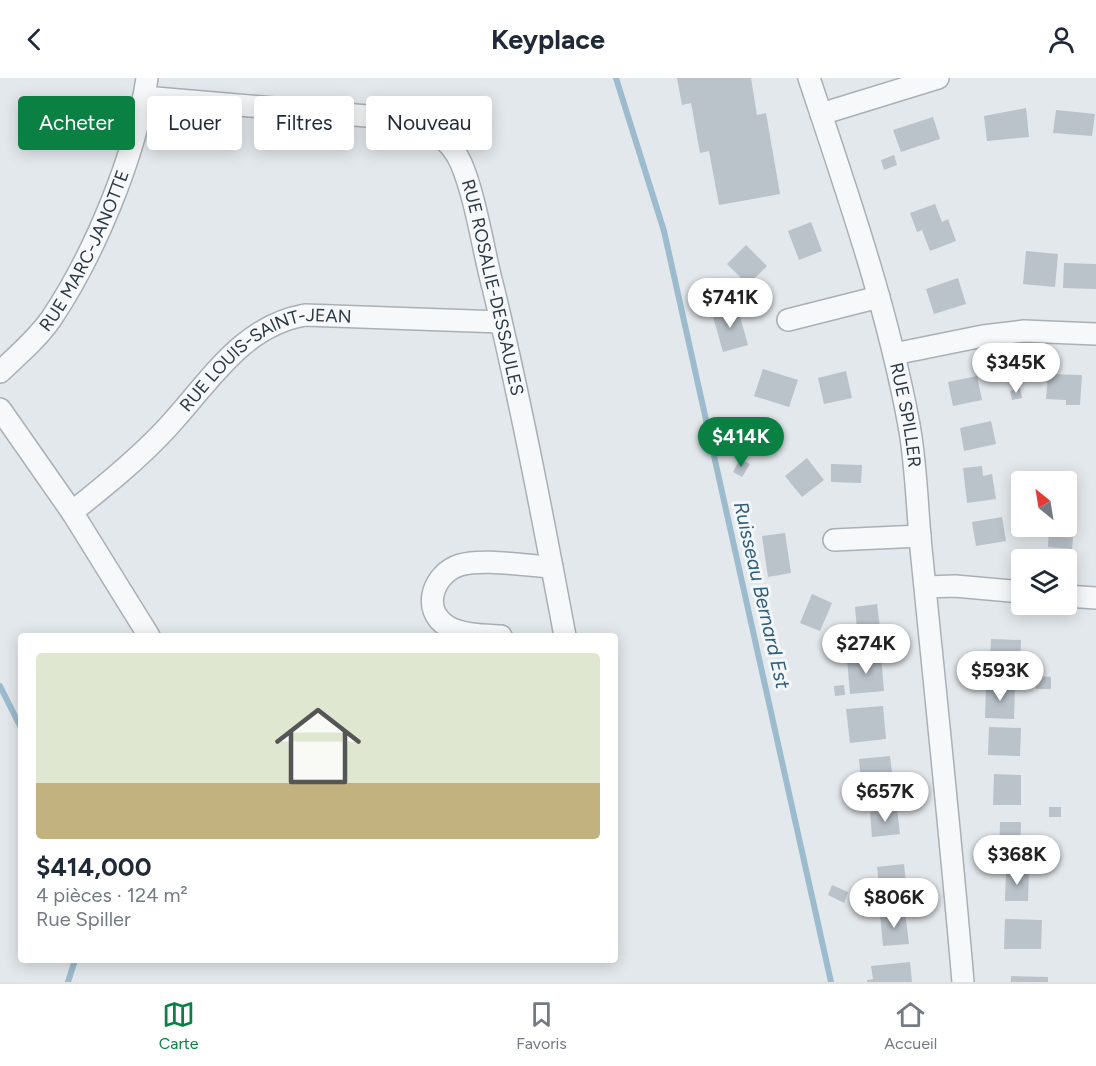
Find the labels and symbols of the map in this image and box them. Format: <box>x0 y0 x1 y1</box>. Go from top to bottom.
street label: RUE MARC-JANOTTE <box>35 167 134 336</box>
street label: RUE ROSALIE-DESSAULES <box>457 177 528 398</box>
pin: $741K <box>688 278 772 329</box>
street label: RUE LOUIS-SAINT-JEAN <box>175 304 352 416</box>
pin: $345K <box>974 343 1058 394</box>
street label: RUE SPILLER <box>885 360 926 468</box>
pin: $414K <box>699 417 783 468</box>
north arrow <box>1011 471 1077 537</box>
water label: Ruisseau Bernard Est <box>729 499 795 691</box>
pin: $274K <box>824 624 908 675</box>
pin: $593K <box>958 651 1042 702</box>
pin: $657K <box>843 772 927 823</box>
pin: $368K <box>975 835 1059 886</box>
pin: $806K <box>852 878 936 929</box>

